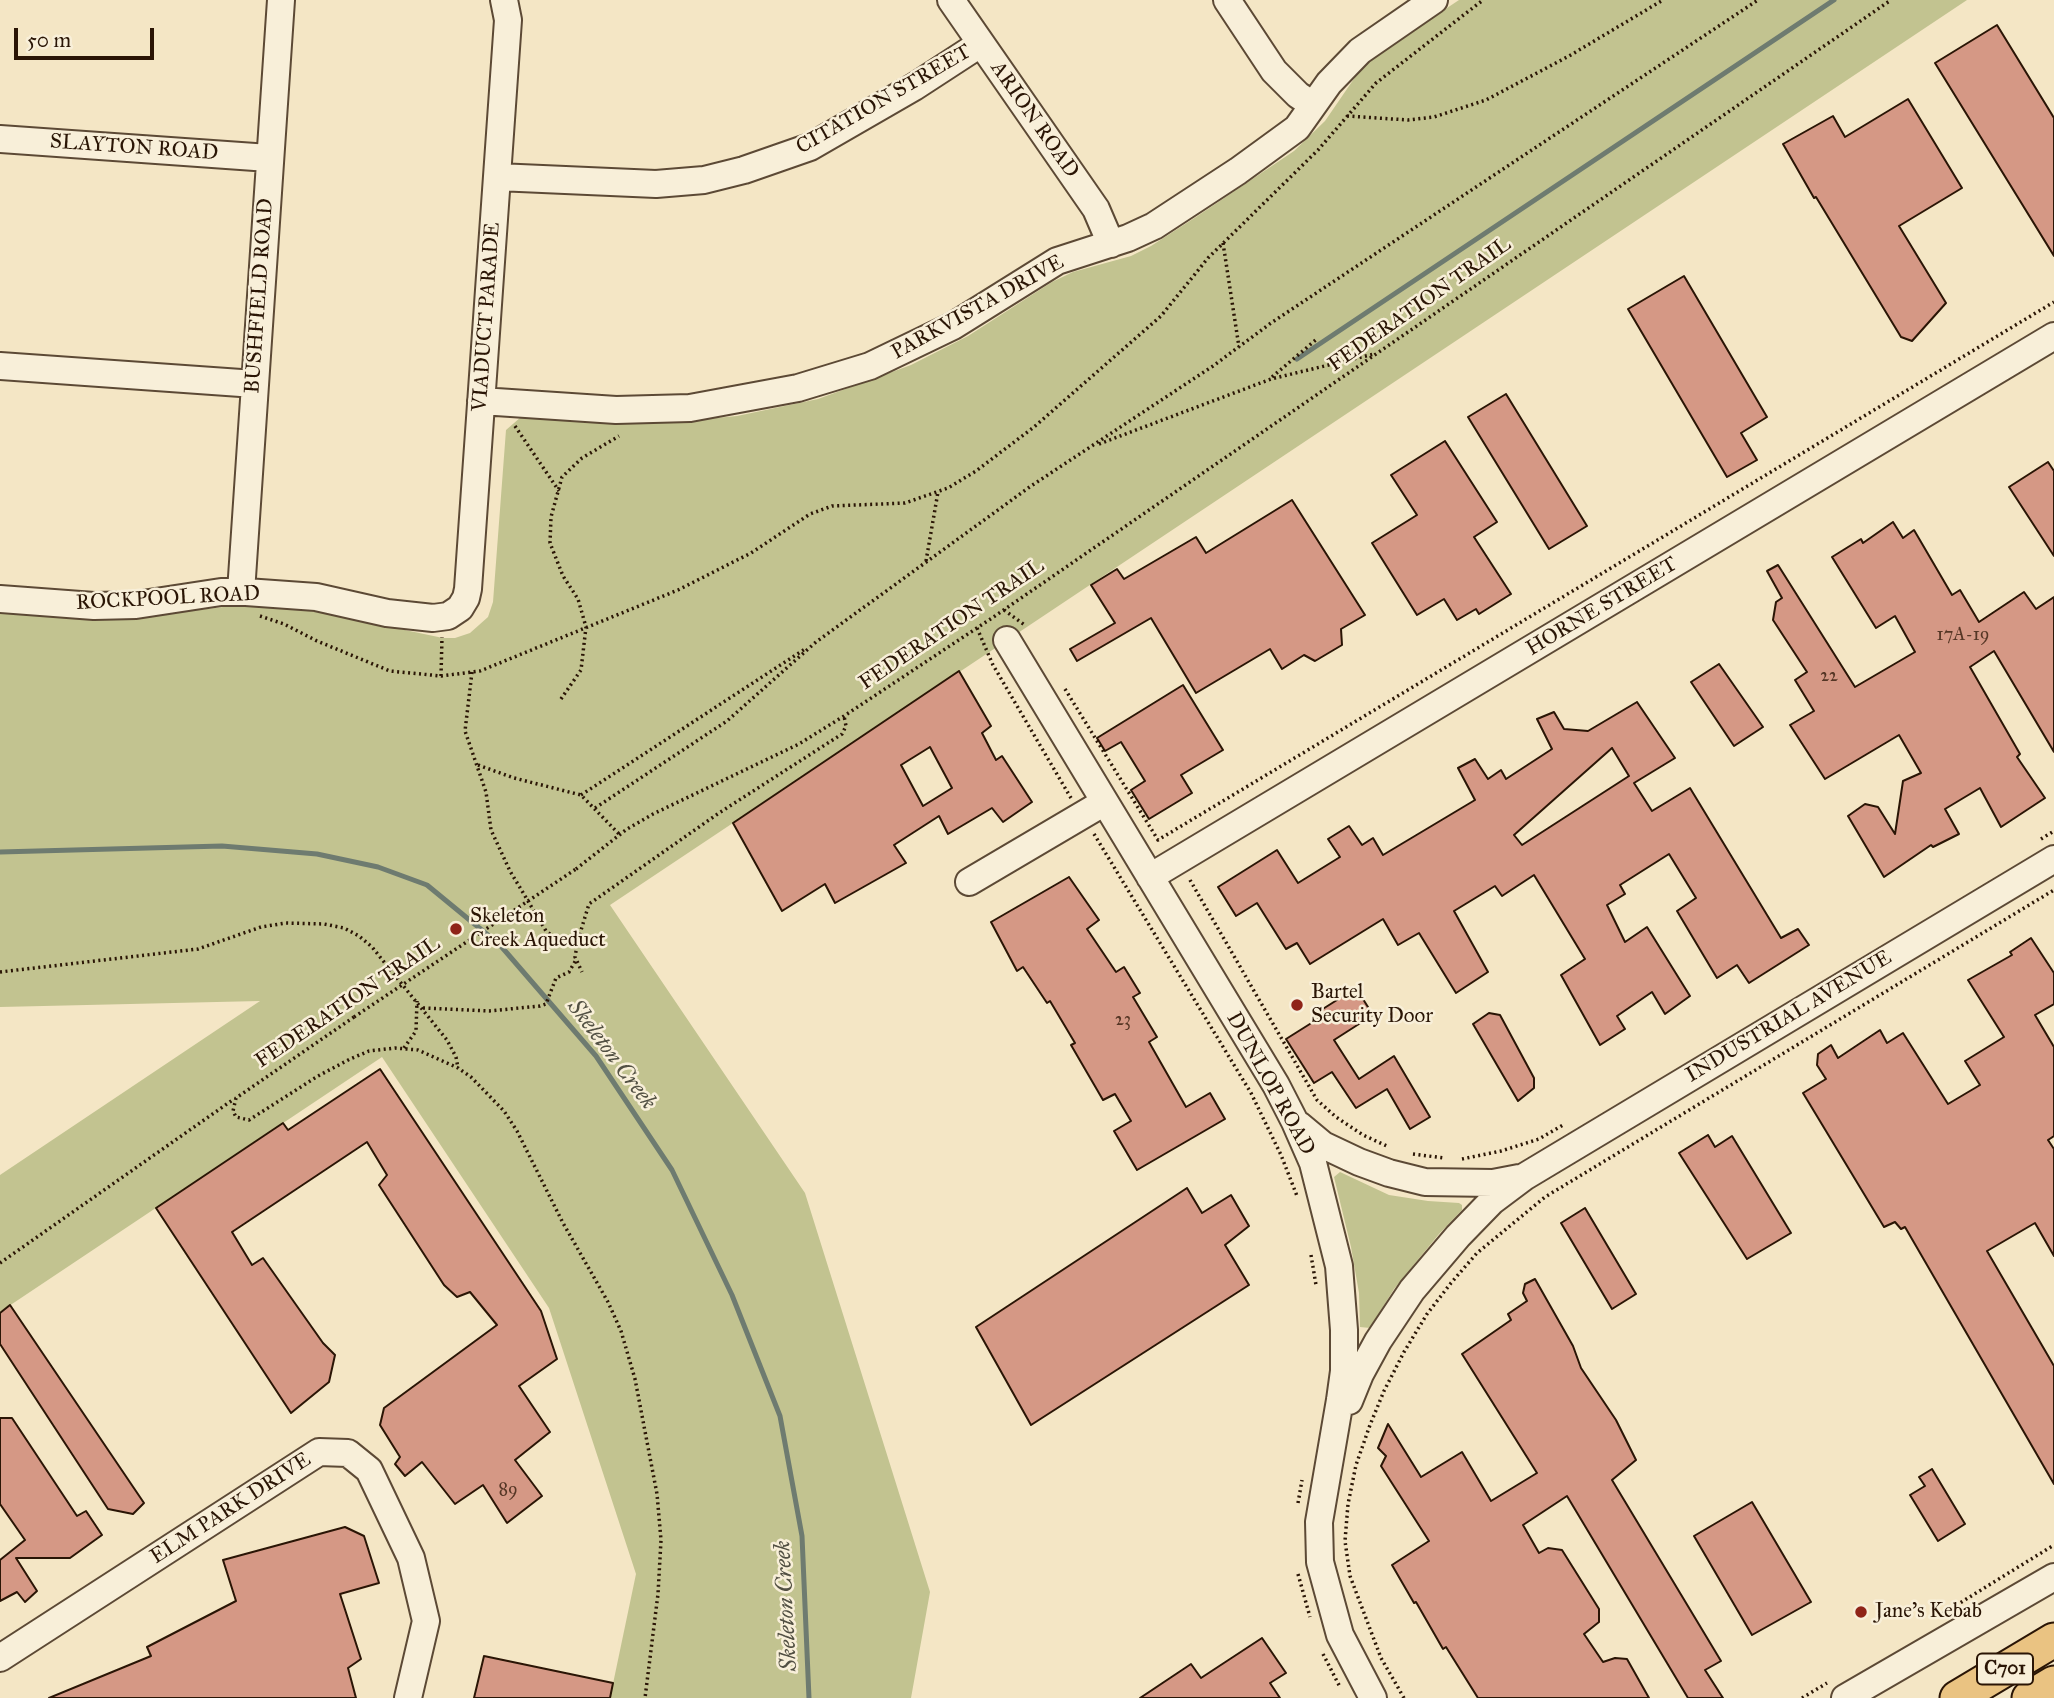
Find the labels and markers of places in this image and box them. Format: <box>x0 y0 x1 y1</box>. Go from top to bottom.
place label: Skeleton Creek Aqueduct <box>470 904 606 954</box>
marker: Skeleton Creek Aqueduct <box>448 921 464 937</box>
place label: Bartel Security Door <box>1311 980 1433 1030</box>
marker: Bartel Security Door <box>1289 997 1305 1013</box>
place label: Jane's Kebab <box>1875 1599 1982 1625</box>
marker: Jane's Kebab <box>1853 1604 1869 1620</box>

